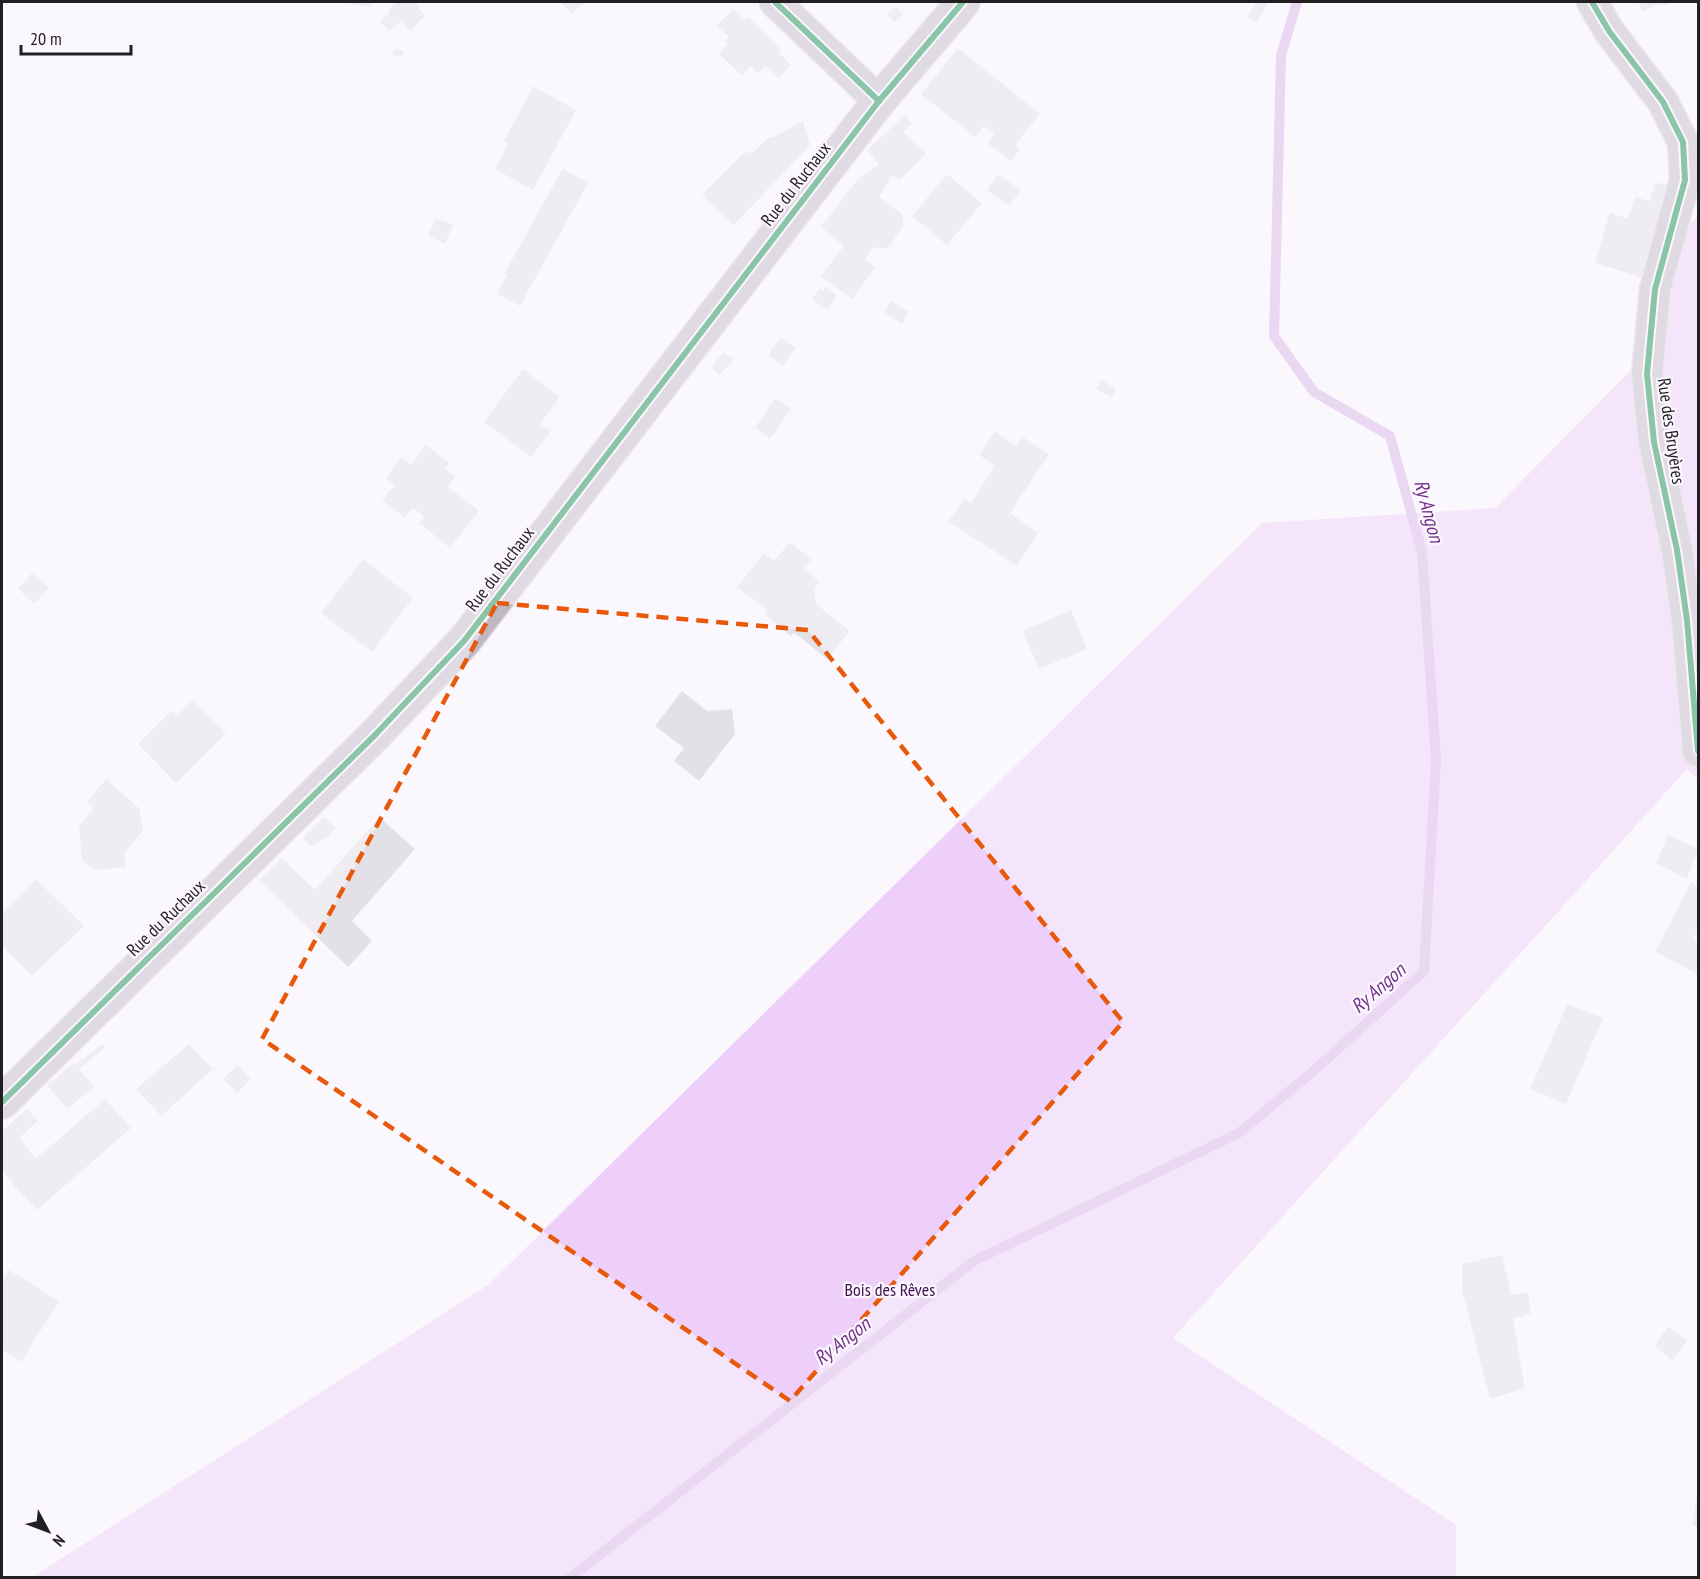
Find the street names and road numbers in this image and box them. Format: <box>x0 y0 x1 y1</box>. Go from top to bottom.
street label: Rue du Ruchaux <box>756 137 836 230</box>
street label: Rue des Bruyères <box>1653 376 1690 485</box>
street label: Rue du Ruchaux <box>460 521 539 616</box>
street label: Rue du Ruchaux <box>122 874 210 961</box>

